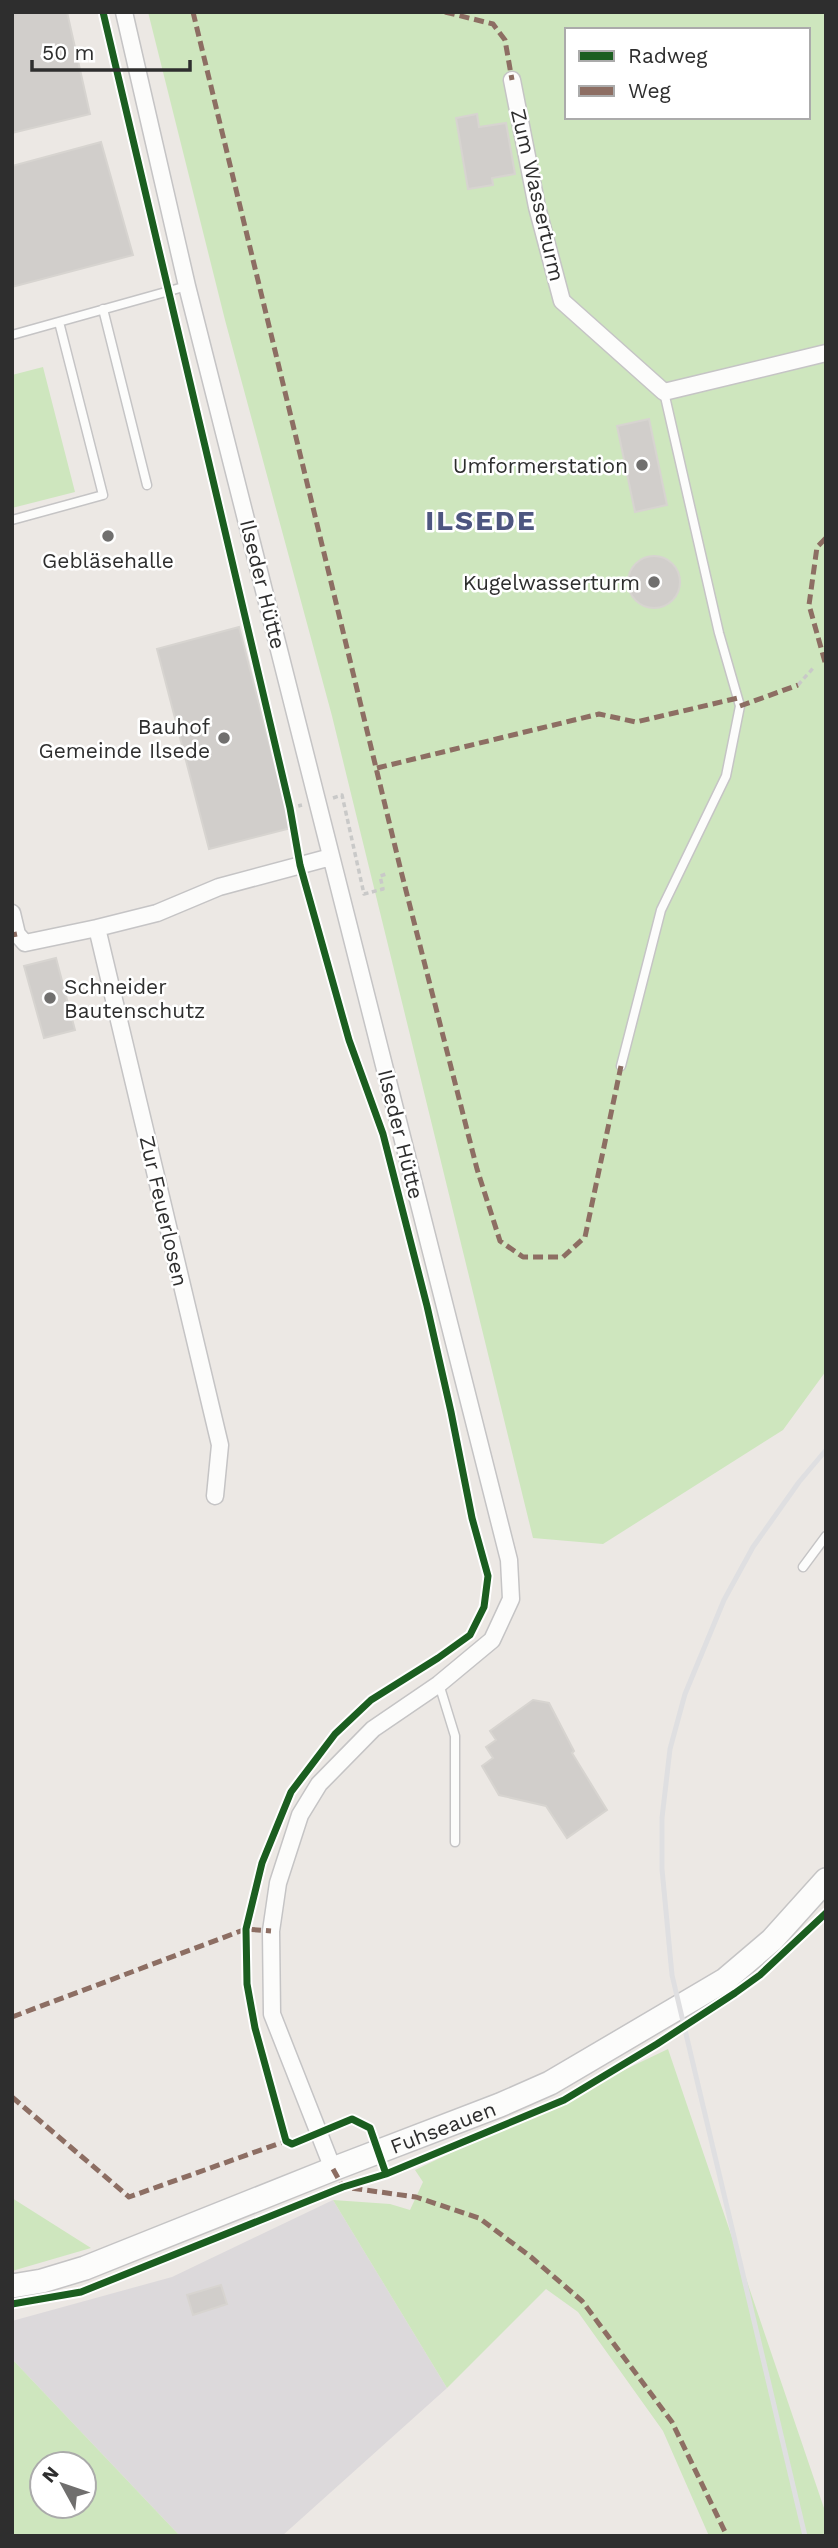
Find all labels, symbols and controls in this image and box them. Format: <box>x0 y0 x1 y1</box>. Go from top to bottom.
scale bar <box>32 28 189 72</box>
legend <box>565 28 810 119</box>
text: 50 m <box>42 40 94 65</box>
text: Radweg <box>628 43 708 68</box>
text: Weg <box>628 78 672 103</box>
street label: Zum Wasserturm <box>506 106 570 284</box>
place label: Umformerstation <box>453 453 628 478</box>
marker: Umformerstation <box>634 457 650 473</box>
district label: ILSEDE <box>425 504 537 537</box>
street label: Ilseder Hütte <box>235 517 291 651</box>
marker: Gebläsehalle <box>100 528 116 544</box>
place label: Gebläsehalle <box>42 548 174 573</box>
place label: Kugelwasserturm <box>463 570 640 595</box>
marker: Kugelwasserturm <box>646 574 662 590</box>
place label: Bauhof Gemeinde Ilsede <box>39 714 210 763</box>
marker: Bauhof Gemeinde Ilsede <box>216 730 232 746</box>
place label: Schneider Bautenschutz <box>64 974 205 1023</box>
marker: Schneider Bautenschutz <box>42 990 58 1006</box>
street label: Ilseder Hütte <box>373 1067 429 1201</box>
street label: Zur Feuerlosen <box>135 1133 193 1289</box>
street label: Fuhseauen <box>387 2095 499 2158</box>
north arrow <box>28 2450 98 2520</box>
text: N <box>37 2462 64 2487</box>

